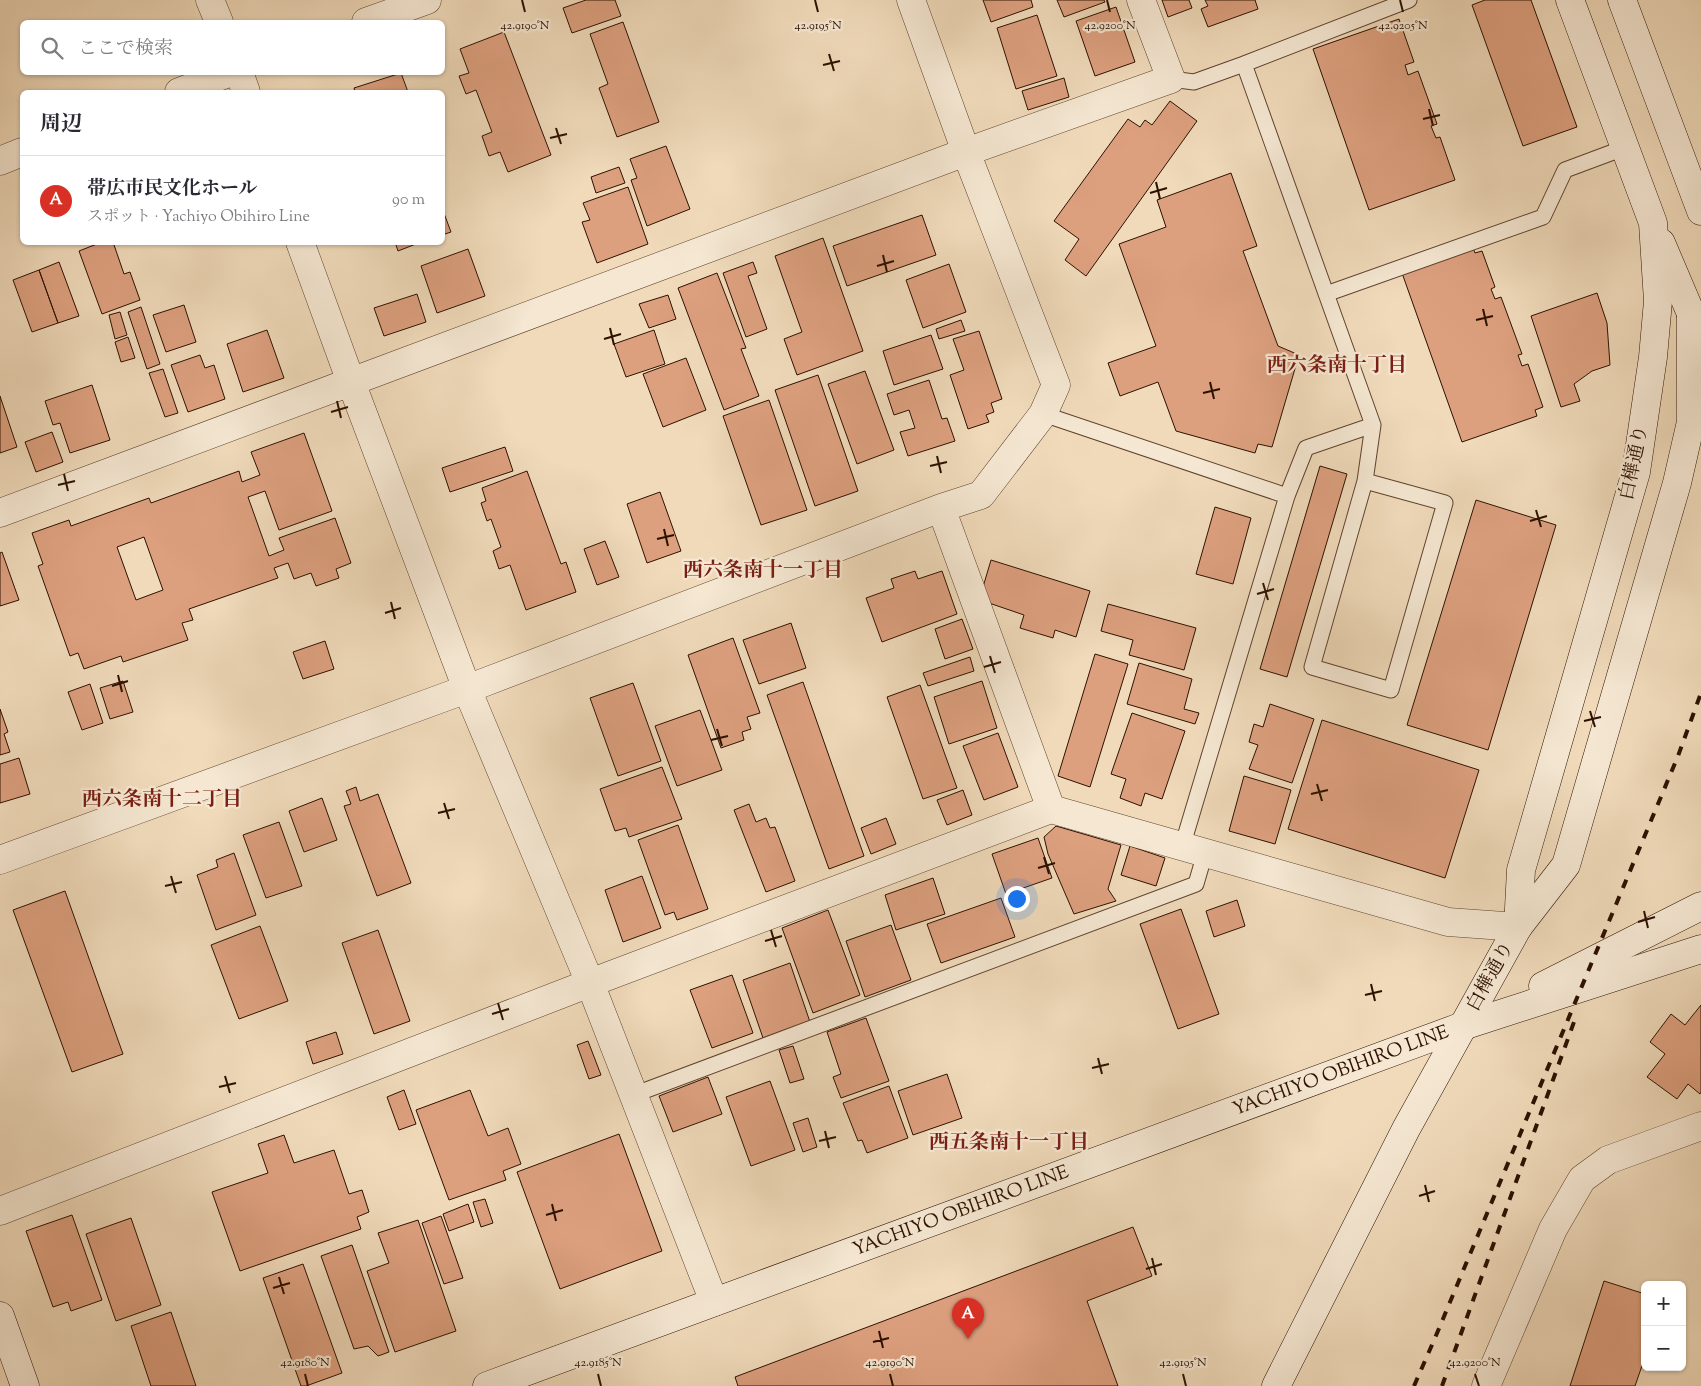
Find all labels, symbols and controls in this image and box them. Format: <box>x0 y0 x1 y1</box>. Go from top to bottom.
text: 42.9190°N <box>501 17 550 35</box>
text: 42.9195°N <box>795 17 842 35</box>
text: 42.9200°N <box>1084 17 1136 35</box>
text: 42.9205°N <box>1378 17 1428 35</box>
search box <box>20 20 445 75</box>
icon: search <box>38 34 66 62</box>
text: ここで検索 <box>78 36 173 63</box>
text: 周辺 <box>40 110 82 140</box>
text: 帯広市民文化ホール <box>87 176 258 203</box>
text: A <box>50 189 63 212</box>
text: 90 m <box>392 189 425 212</box>
text: スポット · Yachiyo Obihiro Line <box>87 206 310 229</box>
district label: 西六条南十丁目 <box>1267 352 1407 381</box>
street label: 白樺通り <box>1614 423 1656 503</box>
district label: 西六条南十一丁目 <box>683 557 843 586</box>
district label: 西六条南十二丁目 <box>82 786 242 815</box>
your location <box>1004 886 1030 912</box>
street label: 白樺通り <box>1461 937 1521 1017</box>
street label: YACHIYO OBIHIRO LINE <box>1229 1019 1453 1123</box>
district label: 西五条南十一丁目 <box>929 1129 1089 1158</box>
street label: YACHIYO OBIHIRO LINE <box>849 1159 1073 1263</box>
map controls <box>1641 1281 1686 1371</box>
button: + <box>1641 1281 1686 1326</box>
pin: A <box>952 1298 984 1339</box>
button: − <box>1641 1326 1686 1371</box>
text: 42.9180°N <box>280 1354 330 1372</box>
text: 42.9185°N <box>574 1354 622 1372</box>
text: 42.9190°N <box>866 1354 915 1372</box>
text: 42.9195°N <box>1160 1354 1207 1372</box>
text: 42.9200°N <box>1449 1354 1501 1372</box>

